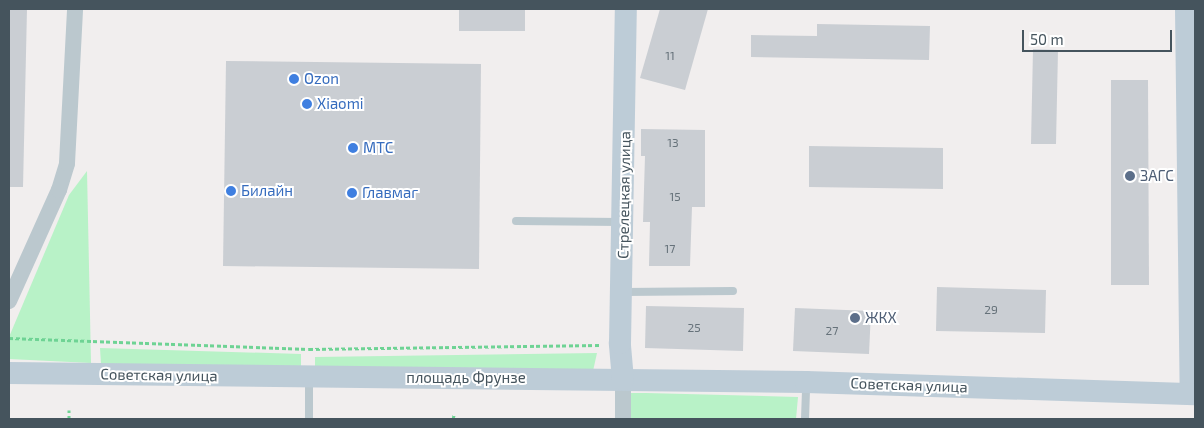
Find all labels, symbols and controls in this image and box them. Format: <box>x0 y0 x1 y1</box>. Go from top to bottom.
scale bar <box>1024 20 1174 52</box>
text: 50 m <box>1030 30 1064 48</box>
house number: 11 <box>665 49 675 63</box>
place label: Ozon <box>304 70 339 88</box>
marker: Ozon <box>288 73 300 85</box>
place label: Xiaomi <box>317 95 363 113</box>
marker: Xiaomi <box>301 98 313 110</box>
street label: Стрелецкая улица <box>614 131 634 259</box>
house number: 13 <box>667 136 679 150</box>
place label: МТС <box>363 139 393 157</box>
marker: МТС <box>347 142 359 154</box>
place label: ЗАГС <box>1140 167 1174 185</box>
marker: ЗАГС <box>1124 170 1136 182</box>
place label: Билайн <box>241 182 293 200</box>
place label: Главмаг <box>362 184 418 202</box>
marker: Билайн <box>225 185 237 197</box>
marker: Главмаг <box>346 187 358 199</box>
house number: 15 <box>669 190 681 204</box>
house number: 17 <box>665 242 675 256</box>
house number: 29 <box>984 303 998 317</box>
place label: ЖКХ <box>865 309 897 327</box>
marker: ЖКХ <box>849 312 861 324</box>
house number: 25 <box>687 321 701 335</box>
house number: 27 <box>826 324 838 338</box>
street label: Советская улица <box>100 365 218 385</box>
street label: площадь Фрунзе <box>406 369 526 387</box>
street label: Советская улица <box>850 374 968 396</box>

